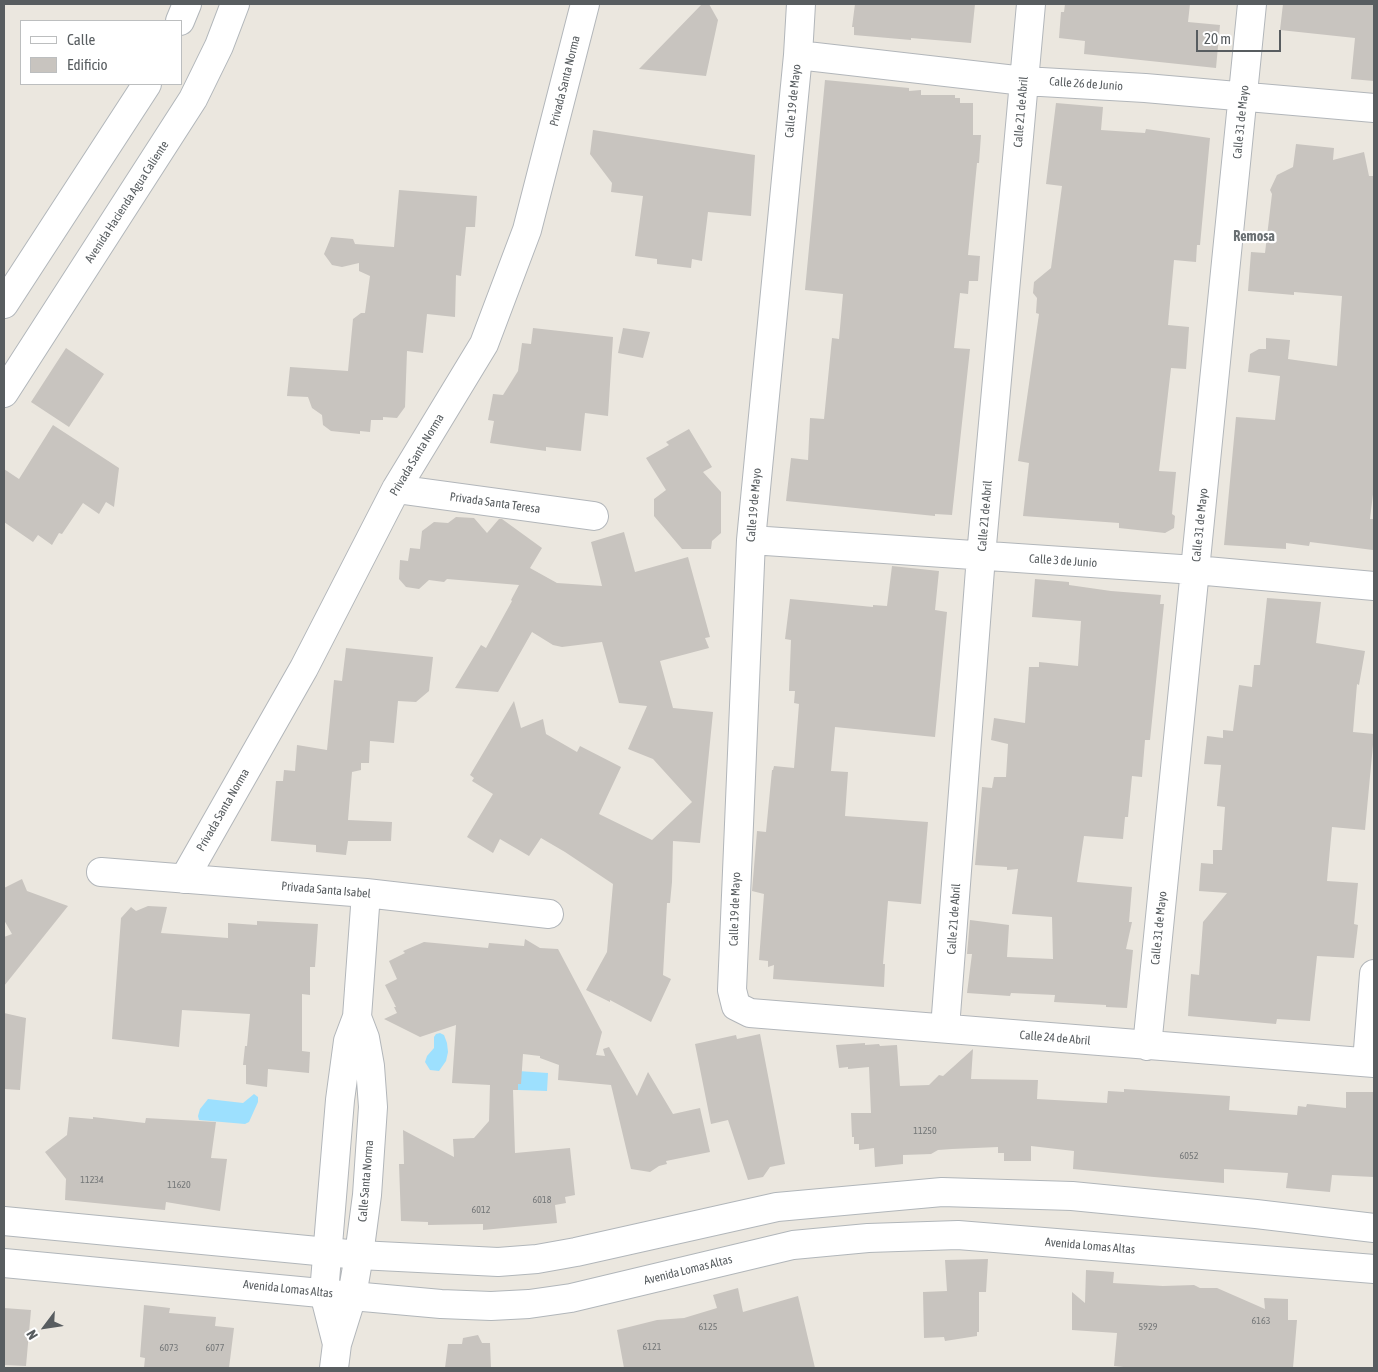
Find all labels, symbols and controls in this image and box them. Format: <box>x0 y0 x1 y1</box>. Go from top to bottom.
legend <box>20 20 182 85</box>
scale bar <box>1198 20 1283 52</box>
text: 20 m <box>1204 30 1231 47</box>
text: Calle <box>67 31 95 48</box>
street label: Privada Santa Norma <box>547 34 583 128</box>
text: Edificio <box>67 56 108 73</box>
street label: Calle 19 de Mayo <box>782 63 804 139</box>
street label: Calle 26 de Junio <box>1049 74 1123 94</box>
street label: Calle 21 de Abril <box>1011 76 1031 148</box>
street label: Calle 31 de Mayo <box>1230 84 1252 160</box>
street label: Avenida Hacienda Agua Caliente <box>82 138 172 266</box>
district label: Remosa <box>1233 229 1275 245</box>
street label: Privada Santa Norma <box>387 411 447 499</box>
street label: Calle 19 de Mayo <box>744 467 764 543</box>
street label: Calle 21 de Abril <box>975 480 995 552</box>
street label: Calle 31 de Mayo <box>1189 487 1211 563</box>
street label: Privada Santa Teresa <box>449 490 541 516</box>
street label: Calle 3 de Junio <box>1028 551 1098 571</box>
street label: Privada Santa Norma <box>193 766 253 854</box>
street label: Calle 19 de Mayo <box>727 872 743 946</box>
street label: Privada Santa Isabel <box>281 879 371 901</box>
street label: Calle 21 de Abril <box>944 883 964 955</box>
street label: Calle 31 de Mayo <box>1148 890 1170 966</box>
street label: Calle 24 de Abril <box>1019 1028 1091 1048</box>
house number: 11250 <box>913 1125 937 1137</box>
street label: Calle Santa Norma <box>355 1140 377 1222</box>
house number: 6052 <box>1180 1150 1198 1162</box>
house number: 11234 <box>80 1174 104 1186</box>
house number: 11620 <box>167 1179 191 1191</box>
house number: 6018 <box>533 1194 551 1206</box>
house number: 6012 <box>472 1204 490 1216</box>
street label: Avenida Lomas Altas <box>1044 1235 1136 1257</box>
street label: Avenida Lomas Altas <box>642 1252 734 1288</box>
street label: Avenida Lomas Altas <box>242 1277 334 1301</box>
north arrow <box>20 1302 70 1352</box>
house number: 6163 <box>1252 1315 1270 1327</box>
house number: 6125 <box>699 1321 717 1333</box>
house number: 5929 <box>1139 1321 1157 1333</box>
text: N <box>23 1327 41 1342</box>
house number: 6121 <box>643 1341 661 1353</box>
house number: 6073 <box>160 1342 178 1354</box>
house number: 6077 <box>206 1342 224 1354</box>

